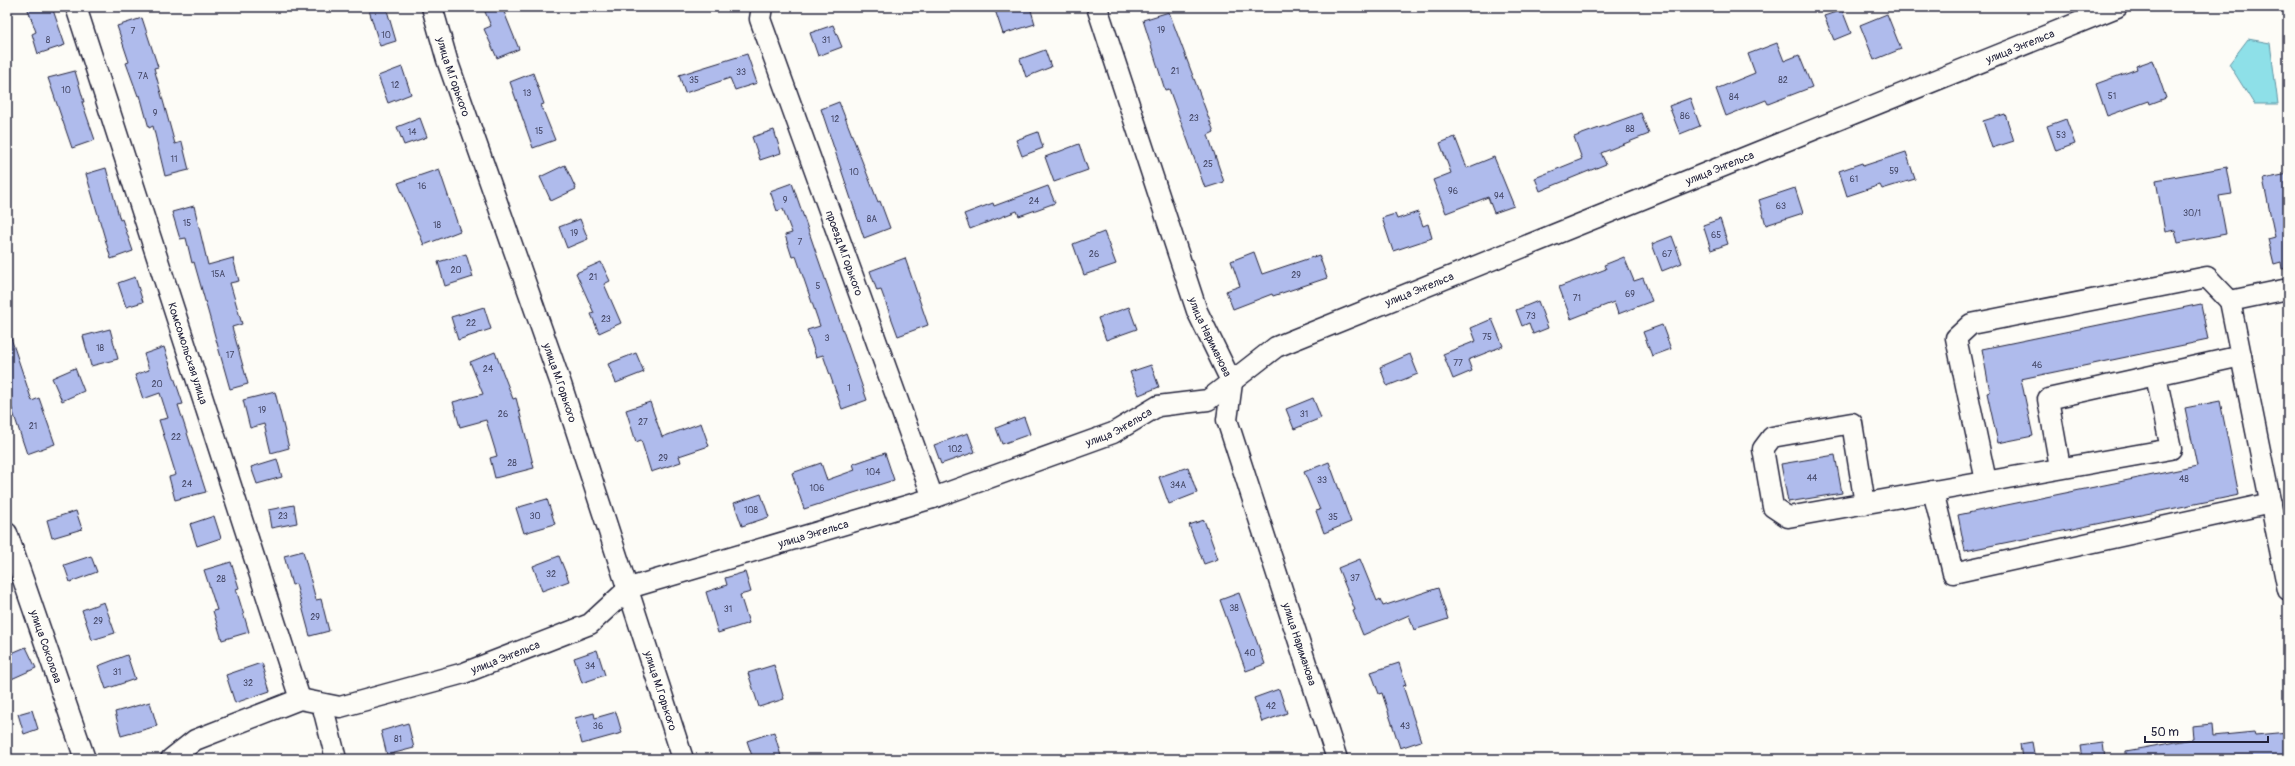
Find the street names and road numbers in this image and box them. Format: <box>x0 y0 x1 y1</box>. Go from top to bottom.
street label: улица Энгельса <box>1983 27 2056 66</box>
street label: улица М.Горького <box>434 35 473 118</box>
street label: улица Энгельса <box>1683 148 1756 188</box>
street label: проезд М.Горького <box>823 209 866 297</box>
street label: улица Энгельса <box>1382 269 1455 309</box>
street label: улица Нариманова <box>1186 295 1234 379</box>
street label: Комсомольская улица <box>166 301 211 406</box>
street label: улица М.Горького <box>540 340 580 424</box>
street label: улица Энгельса <box>1083 405 1154 449</box>
street label: улица Энгельса <box>775 517 850 550</box>
street label: улица Нариманова <box>1280 600 1319 687</box>
street label: улица Соколова <box>27 607 65 685</box>
street label: улица Энгельса <box>468 638 542 677</box>
street label: улица М.Горького <box>641 648 680 732</box>

